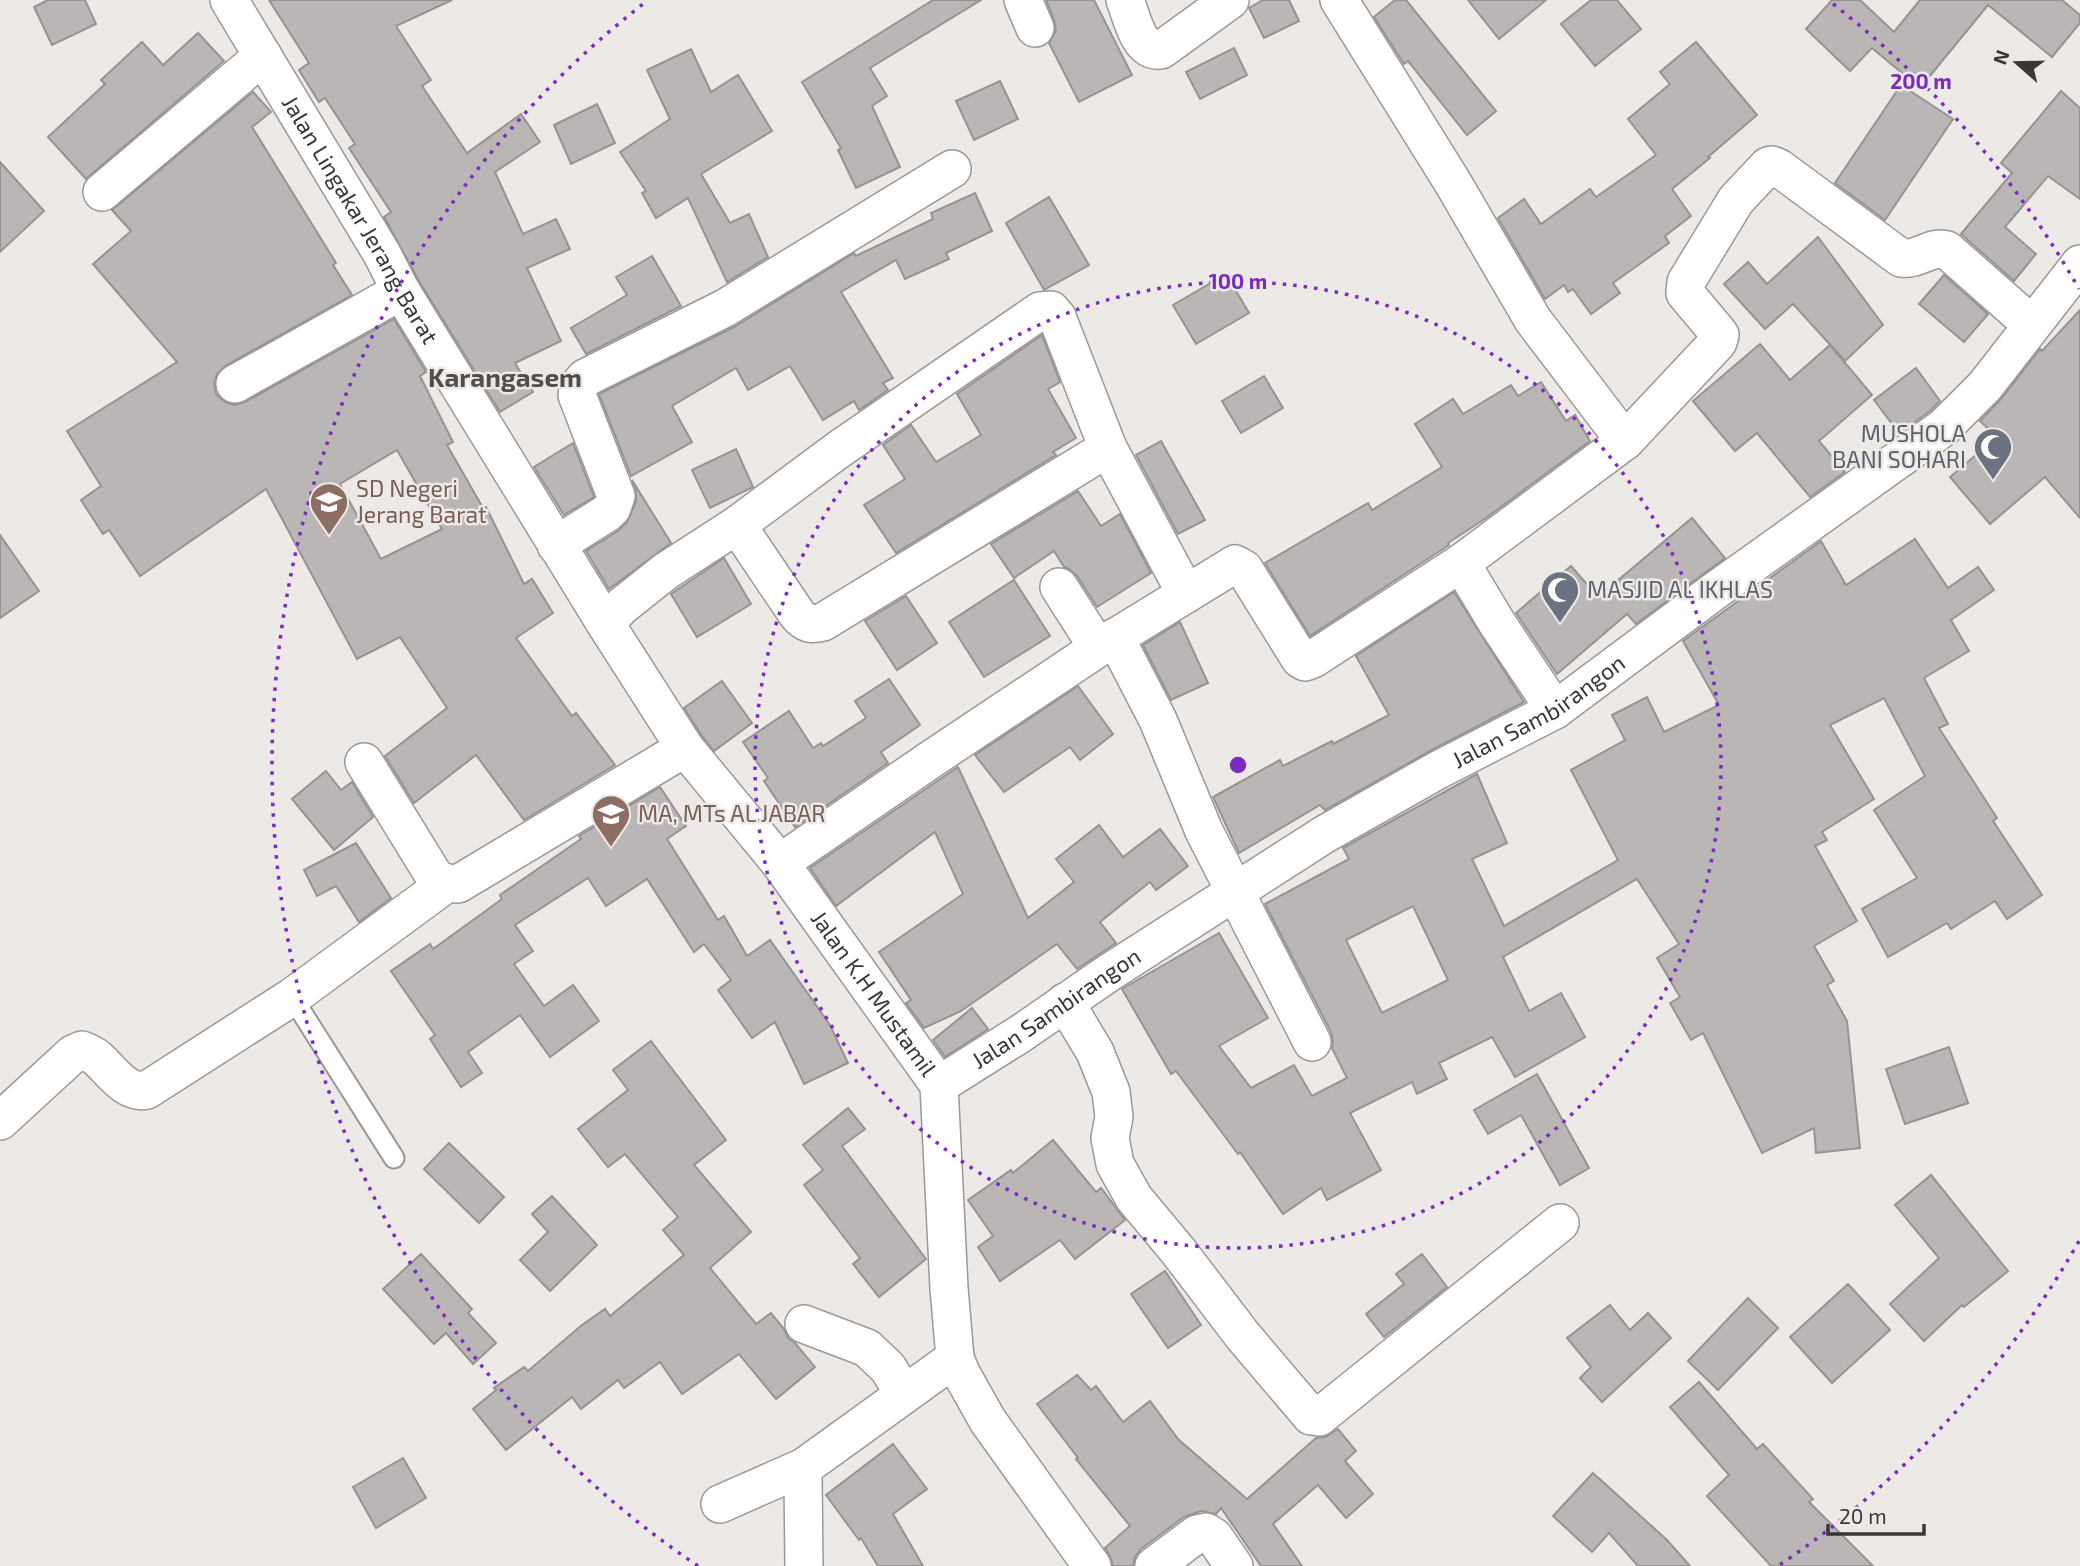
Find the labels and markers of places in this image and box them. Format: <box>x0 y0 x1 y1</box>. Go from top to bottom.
place label: MUSHOLA BANI SOHARI <box>1832 419 1967 473</box>
mosque icon: MUSHOLA BANI SOHARI <box>1972 426 2014 481</box>
place label: SD Negeri Jerang Barat <box>356 474 487 528</box>
school or university icon: SD Negeri Jerang Barat <box>308 481 350 536</box>
mosque icon: MASJID AL IKHLAS <box>1539 569 1581 624</box>
place label: MASJID AL IKHLAS <box>1587 575 1773 603</box>
centre of rings <box>1226 753 1250 777</box>
school or university icon: MA, MTs AL JABAR <box>590 793 632 848</box>
place label: MA, MTs AL JABAR <box>638 799 826 827</box>

